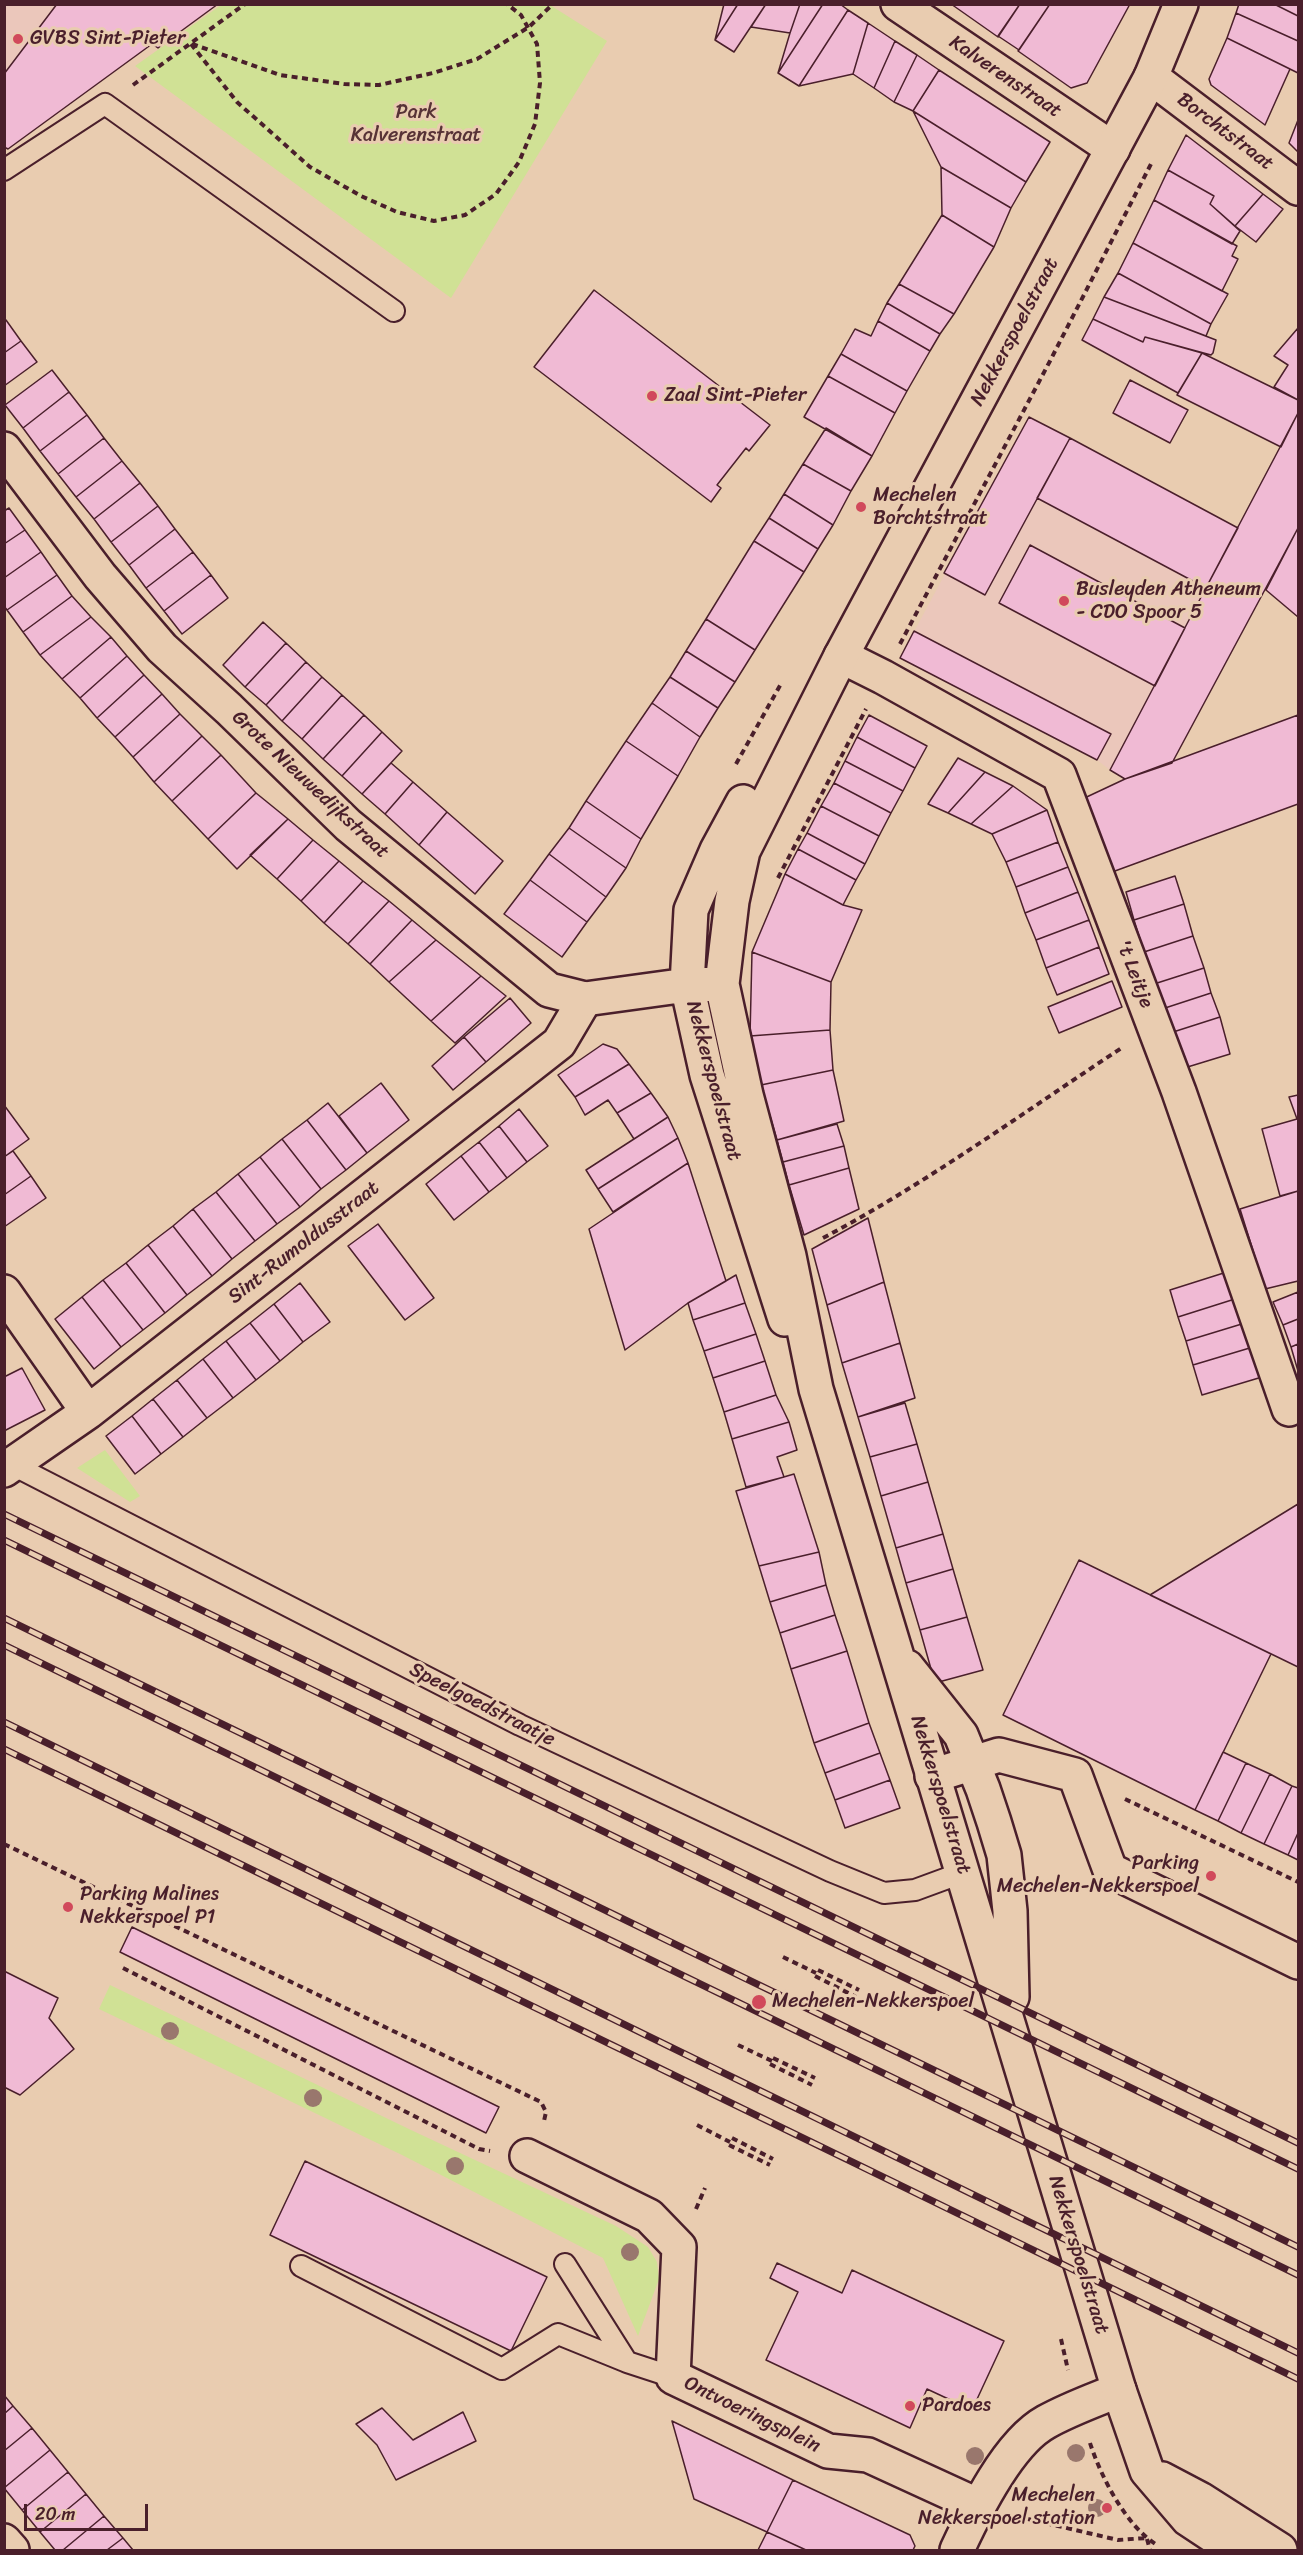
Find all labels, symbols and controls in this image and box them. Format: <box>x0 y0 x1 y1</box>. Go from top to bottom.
place label: GVBS Sint-Pieter <box>30 27 185 51</box>
street label: Kalverenstraat <box>944 31 1066 123</box>
marker: GVBS Sint-Pieter <box>11 32 25 46</box>
street label: Borchtstraat <box>1172 88 1278 176</box>
park label: Park Kalverenstraat <box>351 101 481 148</box>
street label: Nekkerspoelstraat <box>966 254 1064 410</box>
place label: Zaal Sint-Pieter <box>664 384 806 408</box>
marker: Zaal Sint-Pieter <box>645 389 659 403</box>
place label: Mechelen Borchtstraat <box>873 484 987 531</box>
marker: Mechelen Borchtstraat <box>854 500 868 514</box>
place label: Busleyden Atheneum - CDO Spoor 5 <box>1076 578 1261 625</box>
marker: Busleyden Atheneum - CDO Spoor 5 <box>1057 594 1071 608</box>
street label: Grote Nieuwedijkstraat <box>226 706 394 864</box>
street label: 't Leitje <box>1110 936 1158 1012</box>
street label: Nekkerspoelstraat <box>680 998 746 1164</box>
street label: Sint-Rumoldusstraat <box>224 1177 384 1309</box>
street label: Speelgoedstraatje <box>405 1658 559 1752</box>
street label: Nekkerspoelstraat <box>904 1713 976 1877</box>
place label: Parking Mechelen-Nekkerspoel <box>997 1852 1199 1899</box>
marker: Parking Mechelen-Nekkerspoel <box>1204 1869 1218 1883</box>
place label: Parking Malines Nekkerspoel P1 <box>80 1883 219 1930</box>
marker: Parking Malines Nekkerspoel P1 <box>61 1900 75 1914</box>
place label: Mechelen-Nekkerspoel <box>772 1990 974 2014</box>
marker: Mechelen-Nekkerspoel <box>750 1993 768 2011</box>
street label: Nekkerspoelstraat <box>1042 2173 1114 2337</box>
street label: Ontvoeringsplein <box>680 2372 824 2458</box>
place label: Pardoes <box>922 2394 991 2418</box>
marker: Pardoes <box>903 2399 917 2413</box>
place label: Mechelen Nekkerspoel station <box>918 2484 1095 2531</box>
scale bar <box>27 2492 152 2530</box>
text: 20 m <box>35 2498 75 2530</box>
marker: Mechelen Nekkerspoel station <box>1100 2501 1114 2515</box>

